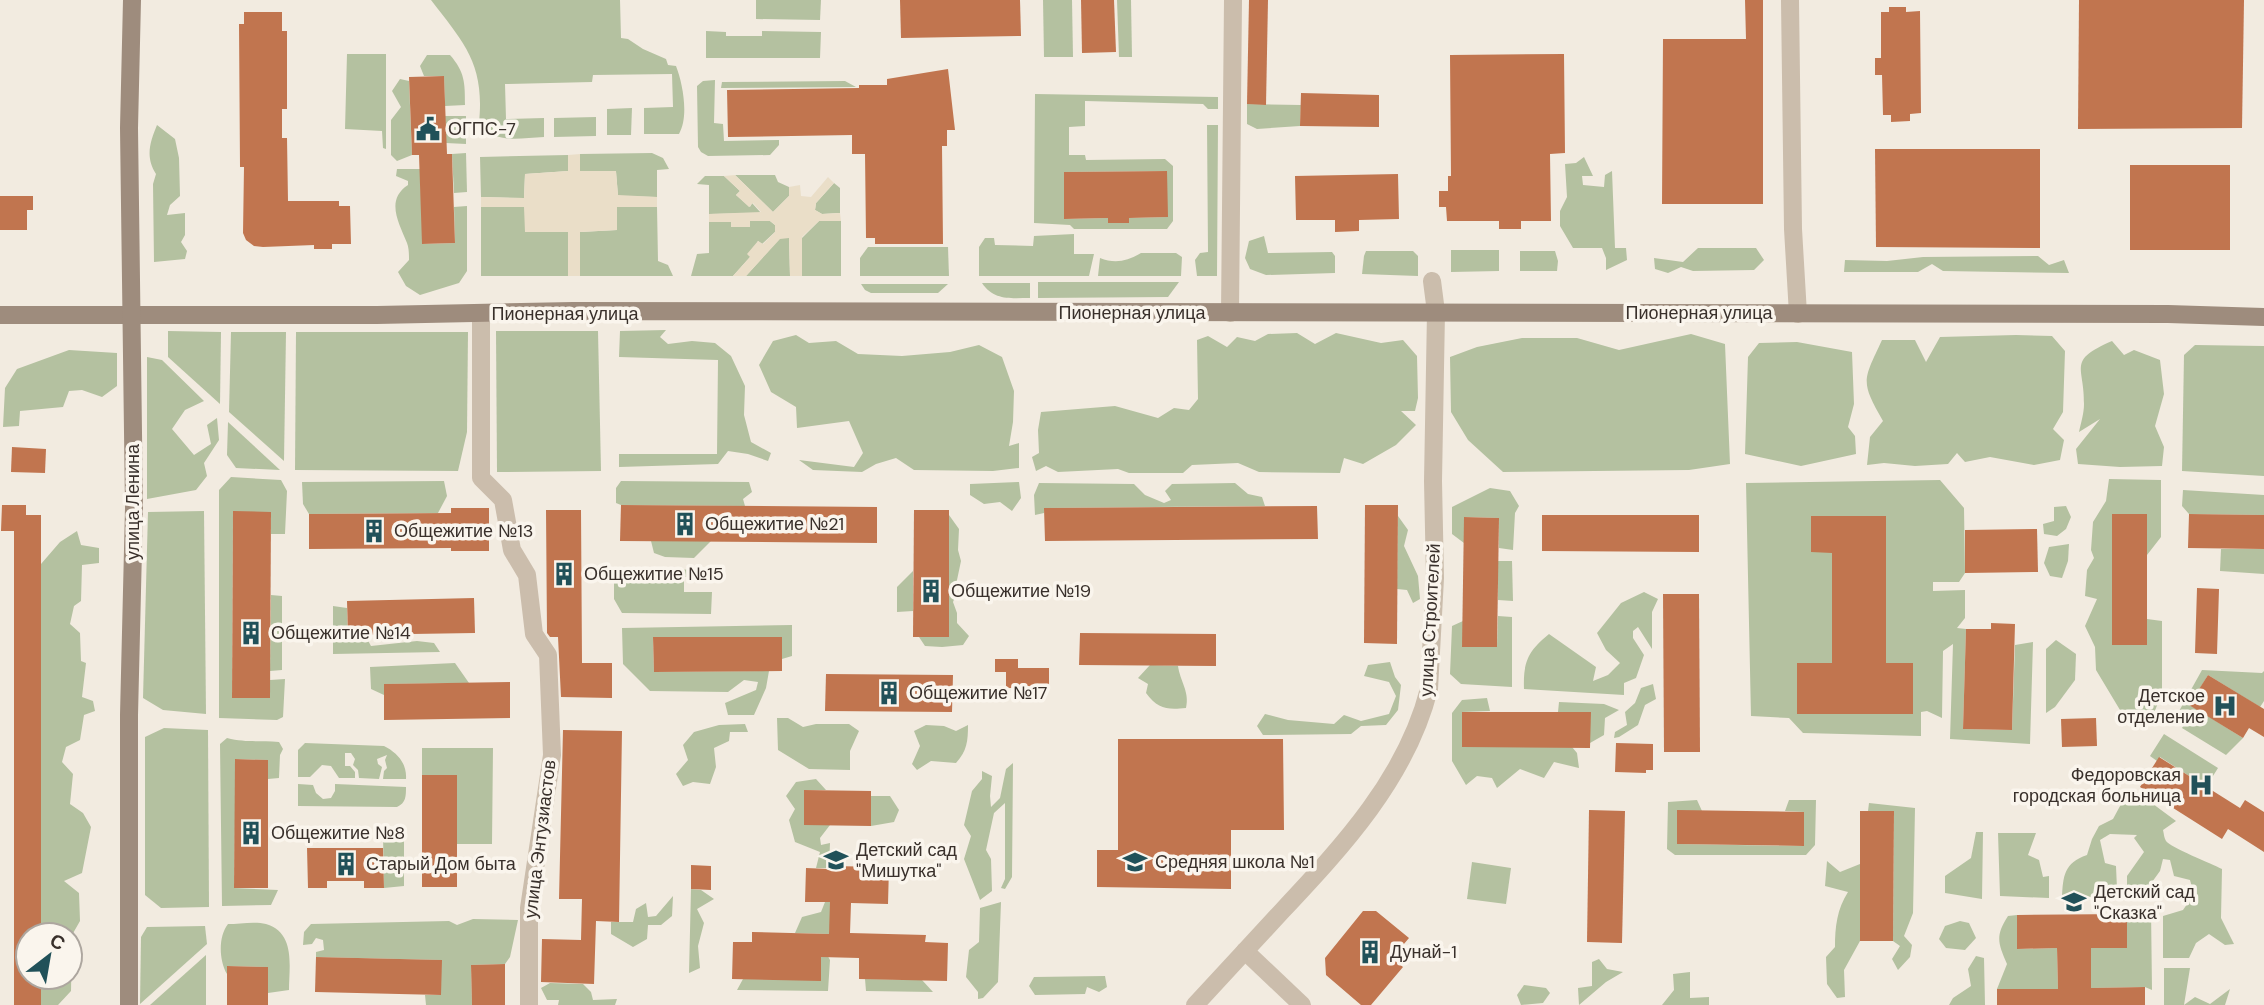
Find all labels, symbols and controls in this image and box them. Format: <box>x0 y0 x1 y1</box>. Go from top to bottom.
public building icon: ОГПС-7 <box>414 115 442 143</box>
place label: ОГПС-7 <box>448 117 516 141</box>
street label: Пионерная улица <box>1059 301 1206 325</box>
street label: Пионерная улица <box>1626 301 1773 325</box>
street label: Пионерная улица <box>492 302 639 326</box>
street label: улица Ленина <box>121 443 145 560</box>
building icon: Общежитие №21 <box>671 510 699 538</box>
place label: Общежитие №21 <box>705 512 844 536</box>
building icon: Общежитие №13 <box>360 517 388 545</box>
place label: Общежитие №13 <box>394 519 533 543</box>
street label: улица Строителей <box>1414 543 1446 697</box>
building icon: Общежитие №15 <box>550 560 578 588</box>
place label: Общежитие №15 <box>584 562 724 586</box>
building icon: Общежитие №19 <box>917 577 945 605</box>
place label: Общежитие №19 <box>951 579 1091 603</box>
building icon: Общежитие №14 <box>237 619 265 647</box>
place label: Общежитие №14 <box>271 621 411 645</box>
building icon: Общежитие №17 <box>875 679 903 707</box>
place label: Общежитие №17 <box>909 681 1047 705</box>
place label: Детское отделение <box>2117 684 2205 729</box>
hospital icon: Детское отделение <box>2211 692 2239 720</box>
street label: улица Энтузиастов <box>518 758 562 920</box>
place label: Федоровская городская больница <box>2013 763 2182 808</box>
hospital icon: Федоровская городская больница <box>2187 771 2215 799</box>
building icon: Общежитие №8 <box>237 819 265 847</box>
place label: Общежитие №8 <box>271 821 405 845</box>
place label: Детский сад "Мишутка" <box>856 838 957 883</box>
school or university icon: Детский сад "Мишутка" <box>822 846 850 874</box>
school or university icon: Средняя школа №1 <box>1121 848 1149 876</box>
building icon: Старый Дом быта <box>332 850 360 878</box>
place label: Средняя школа №1 <box>1155 850 1315 874</box>
place label: Старый Дом быта <box>366 852 517 876</box>
place label: Детский сад "Сказка" <box>2094 880 2195 925</box>
school or university icon: Детский сад "Сказка" <box>2060 888 2088 916</box>
north arrow <box>14 921 84 991</box>
text: С <box>45 928 70 956</box>
building icon: Дунай-1 <box>1356 938 1384 966</box>
place label: Дунай-1 <box>1390 940 1457 964</box>

